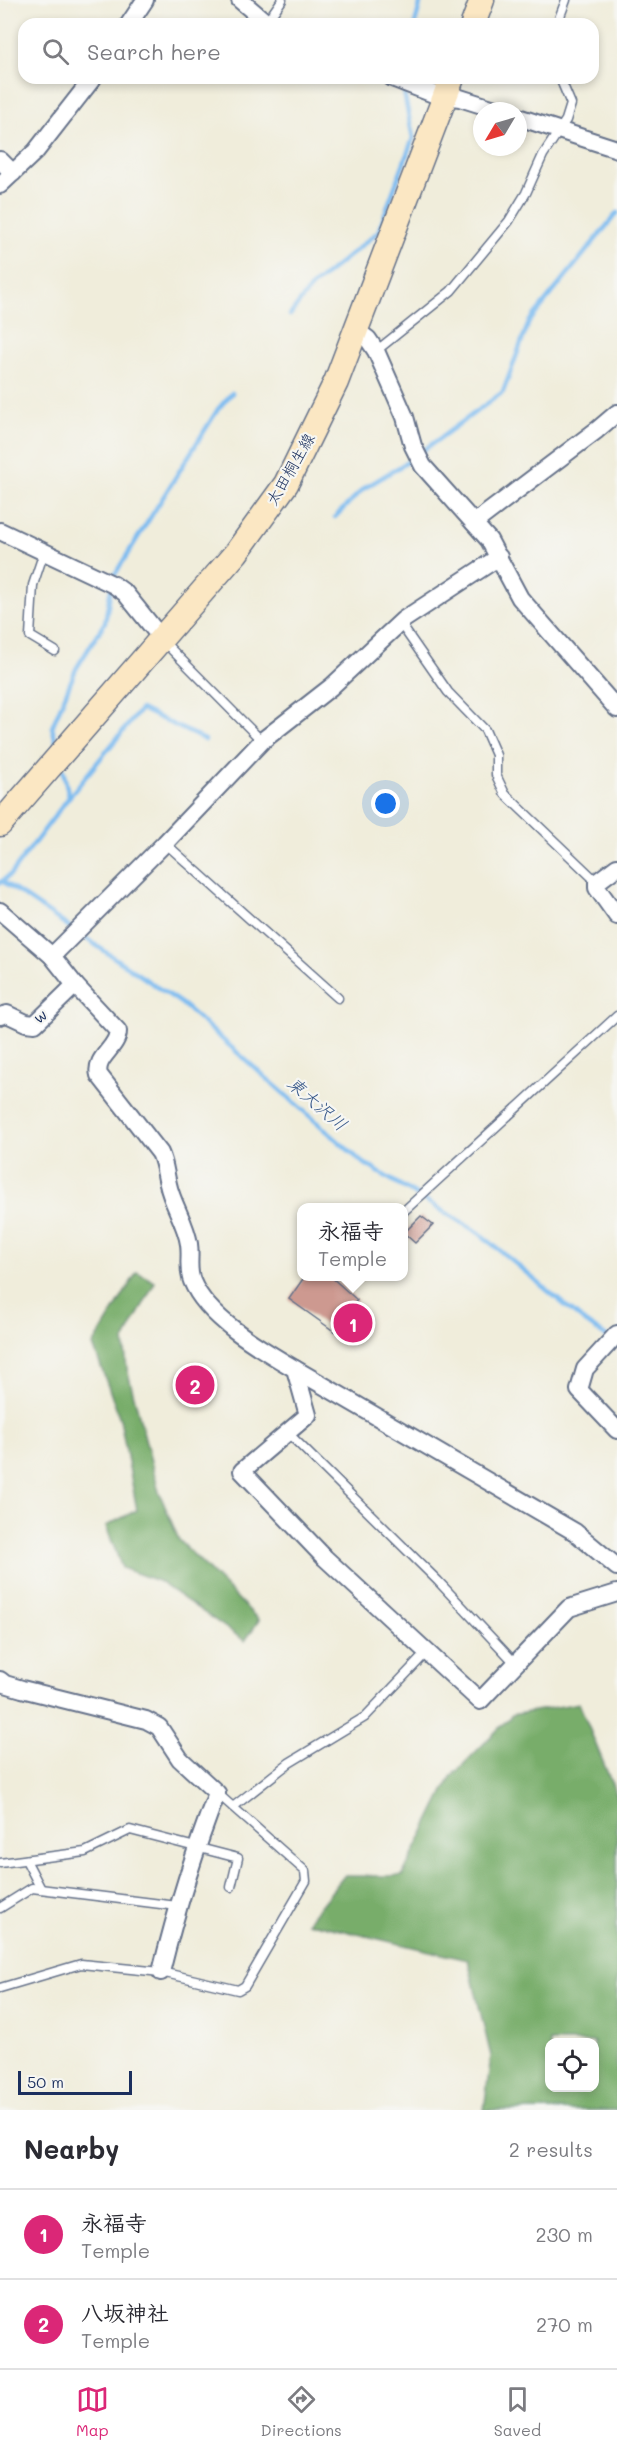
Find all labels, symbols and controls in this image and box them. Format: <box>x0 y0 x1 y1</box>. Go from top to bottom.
search box <box>18 18 599 84</box>
icon: search <box>39 35 72 68</box>
text: Search here <box>87 37 221 66</box>
north arrow <box>473 102 527 156</box>
street label: 太田桐生線 <box>260 429 319 509</box>
your location <box>371 789 400 818</box>
street label: w <box>29 1003 51 1028</box>
water label: 東大沢川 <box>283 1071 353 1136</box>
popup <box>297 1203 408 1281</box>
text: 永福寺 <box>318 1216 384 1245</box>
text: Temple <box>318 1245 387 1271</box>
pin: 1 <box>334 1300 372 1346</box>
pin: 2 <box>176 1362 214 1408</box>
map controls <box>545 2038 599 2092</box>
button: locate <box>545 2038 599 2092</box>
scale bar <box>18 2068 132 2096</box>
text: 50 m <box>27 2071 64 2092</box>
text: Nearby <box>24 2132 119 2166</box>
text: 2 results <box>509 2136 593 2162</box>
text: 永福寺 <box>81 2208 147 2237</box>
text: 1 <box>39 2221 48 2247</box>
text: 230 m <box>535 2221 593 2247</box>
text: Temple <box>81 2237 150 2263</box>
text: 八坂神社 <box>81 2298 169 2327</box>
text: 2 <box>38 2311 49 2337</box>
text: 270 m <box>536 2311 593 2337</box>
text: Temple <box>81 2327 150 2353</box>
tab: Map <box>76 2383 109 2440</box>
tab: Directions <box>261 2383 342 2440</box>
tab: Saved <box>494 2383 541 2440</box>

